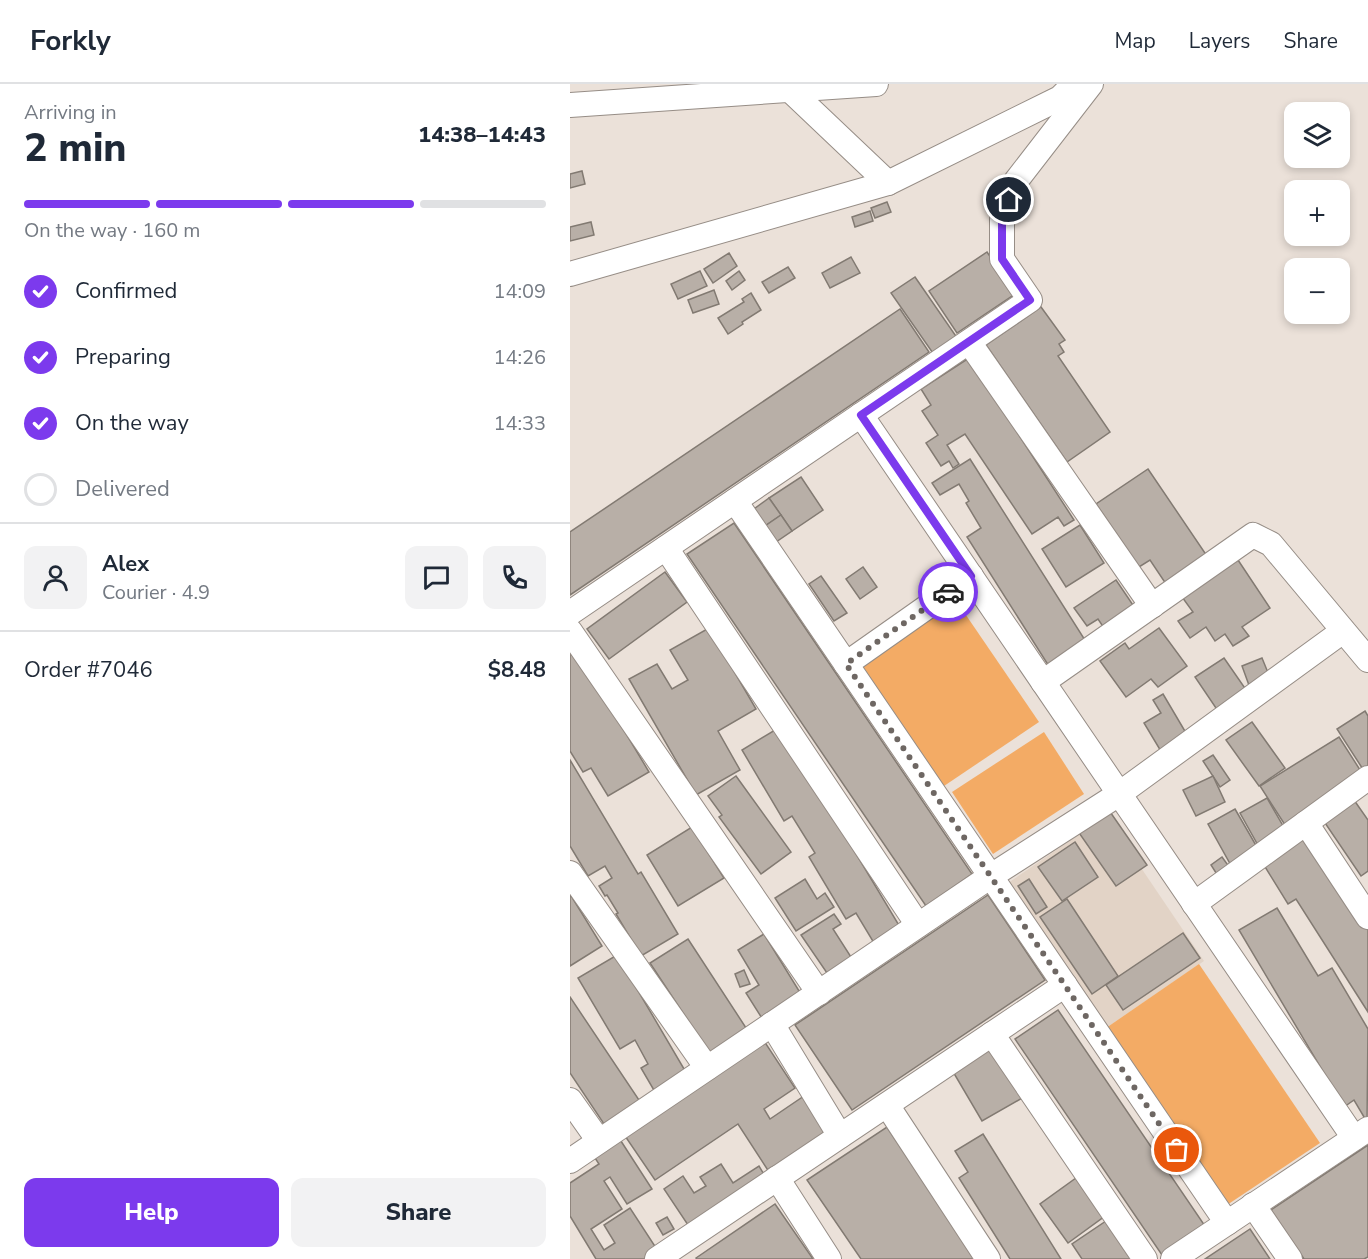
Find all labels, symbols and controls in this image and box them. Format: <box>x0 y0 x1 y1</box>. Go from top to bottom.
text: Forkly <box>30 22 111 60</box>
text: Map <box>1114 27 1156 55</box>
text: Layers <box>1189 27 1250 55</box>
text: Share <box>1283 27 1338 55</box>
text: Arriving in <box>24 99 117 126</box>
map controls <box>1284 102 1350 324</box>
button: layers <box>1284 102 1350 168</box>
text: 14:38–14:43 <box>418 120 546 150</box>
text: 2 min <box>24 122 127 175</box>
pin <box>983 174 1034 225</box>
button: + <box>1284 180 1350 246</box>
icon: home <box>992 183 1025 216</box>
text: On the way · 160 m <box>24 217 200 244</box>
button: − <box>1284 258 1350 324</box>
icon: check <box>24 275 57 308</box>
text: Confirmed <box>75 276 177 306</box>
text: 14:09 <box>493 278 546 305</box>
icon: check <box>24 341 57 374</box>
text: Preparing <box>75 342 171 372</box>
text: 14:26 <box>493 344 546 371</box>
icon: check <box>24 407 57 440</box>
text: On the way <box>75 408 189 438</box>
text: 14:33 <box>493 410 546 437</box>
text: Delivered <box>75 474 170 504</box>
button: person <box>24 546 87 609</box>
button: chat <box>405 546 468 609</box>
button: phone <box>483 546 546 609</box>
text: Alex <box>102 549 149 579</box>
courier <box>918 562 978 622</box>
icon: car <box>932 576 965 609</box>
text: Courier · 4.9 <box>102 579 210 606</box>
text: Order #7046 <box>24 655 153 685</box>
text: $8.48 <box>488 655 546 685</box>
pin <box>1151 1124 1202 1175</box>
icon: bag <box>1160 1133 1193 1166</box>
button: Help <box>24 1178 279 1247</box>
button: Share <box>291 1178 546 1247</box>

